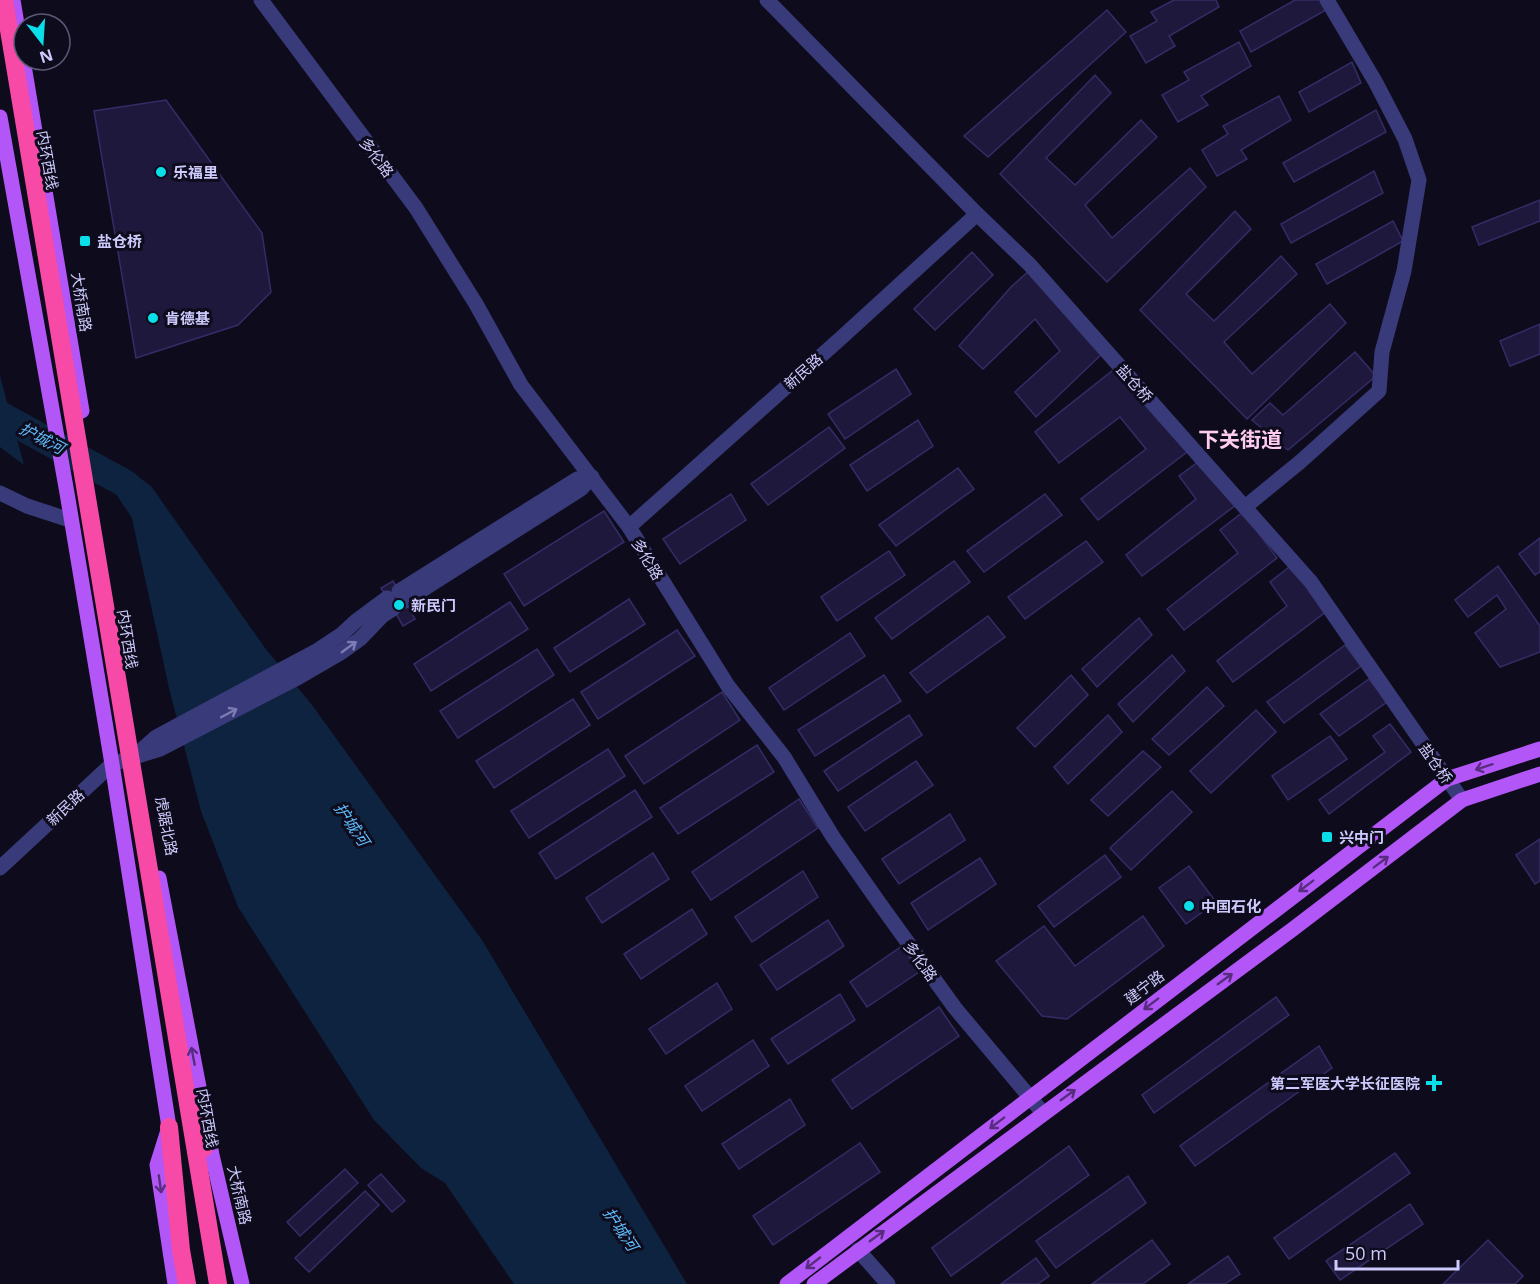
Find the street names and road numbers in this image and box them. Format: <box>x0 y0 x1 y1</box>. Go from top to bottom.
street label: 内环西线 <box>33 129 63 191</box>
street label: 多伦路 <box>355 133 399 181</box>
street label: 大桥南路 <box>67 271 97 333</box>
street label: 新民路 <box>779 349 827 393</box>
street label: 盐仓桥 <box>1113 360 1157 406</box>
street label: 多伦路 <box>628 535 668 583</box>
street label: 内环西线 <box>113 608 143 670</box>
street label: 盐仓桥 <box>1415 739 1457 787</box>
street label: 新民路 <box>42 784 88 830</box>
street label: 虎踞北路 <box>151 795 183 857</box>
street label: 多伦路 <box>900 937 942 985</box>
street label: 建宁路 <box>1120 965 1168 1009</box>
street label: 内环西线 <box>193 1087 223 1149</box>
street label: 大桥南路 <box>224 1164 256 1226</box>

